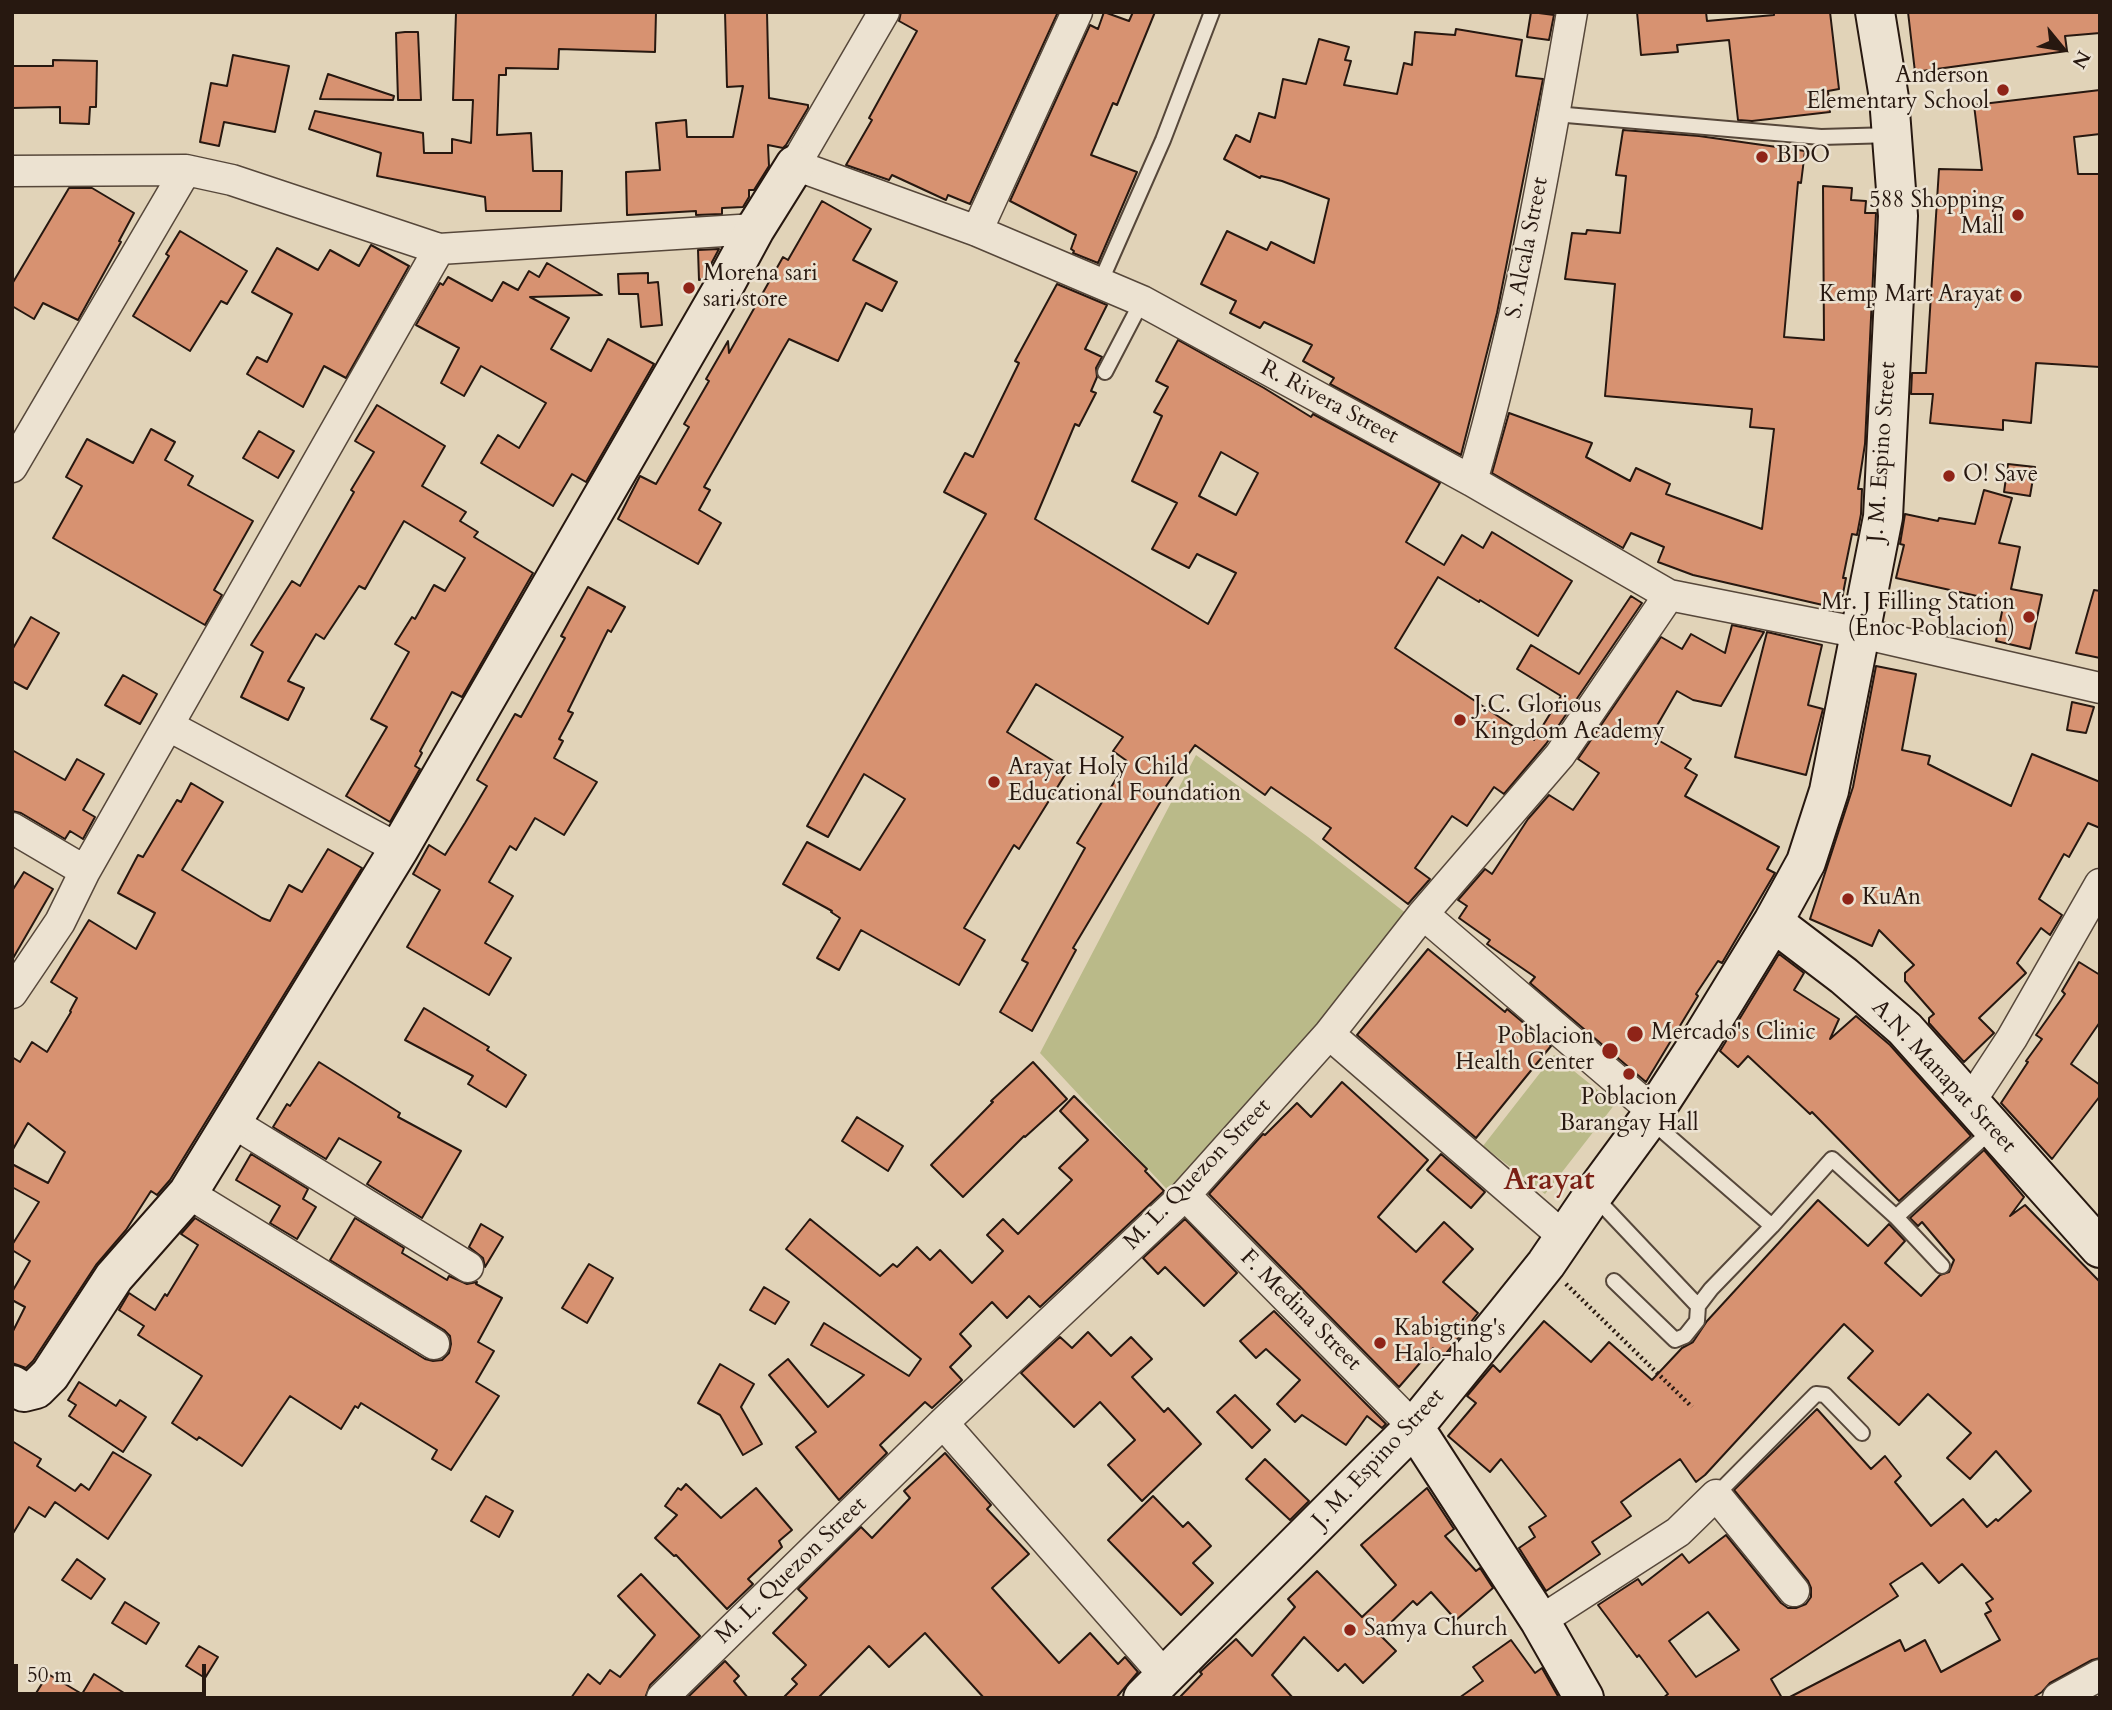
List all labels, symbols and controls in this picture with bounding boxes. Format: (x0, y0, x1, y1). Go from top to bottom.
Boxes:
north arrow (2028, 14, 2098, 84)
text: N (2066, 46, 2097, 73)
place label: Anderson Elementary School (1806, 63, 1989, 117)
marker: Anderson Elementary School (1995, 82, 2011, 98)
place label: BDO (1776, 143, 1830, 171)
marker: BDO (1754, 149, 1770, 165)
street label: S. Alcala Street (1501, 175, 1555, 321)
place label: 588 Shopping Mall (1869, 188, 2004, 242)
marker: 588 Shopping Mall (2010, 207, 2026, 223)
place label: Morena sari sari store (703, 261, 818, 315)
marker: Morena sari sari store (681, 280, 697, 296)
place label: Kemp Mart Arayat (1819, 282, 2002, 310)
marker: Kemp Mart Arayat (2008, 288, 2024, 304)
street label: R. Rivera Street (1255, 355, 1403, 451)
street label: J. M. Espino Street (1863, 361, 1903, 543)
place label: O! Save (1963, 462, 2038, 490)
marker: O! Save (1941, 468, 1957, 484)
place label: Mr. J Filling Station (Enoc Poblacion) (1821, 590, 2015, 644)
marker: Mr. J Filling Station (Enoc Poblacion) (2021, 609, 2037, 625)
place label: J.C. Glorious Kingdom Academy (1474, 693, 1665, 747)
marker: J.C. Glorious Kingdom Academy (1452, 712, 1468, 728)
place label: Arayat Holy Child Educational Foundation (1008, 755, 1241, 809)
marker: Arayat Holy Child Educational Foundation (986, 774, 1002, 790)
place label: KuAn (1862, 885, 1921, 913)
marker: KuAn (1840, 891, 1856, 907)
street label: A.N. Manapat Street (1865, 995, 2021, 1159)
place label: Mercado's Clinic (1651, 1020, 1816, 1048)
place label: Poblacion Health Center (1455, 1024, 1594, 1078)
marker: Mercado's Clinic (1625, 1024, 1645, 1044)
marker: Poblacion Health Center (1600, 1041, 1620, 1061)
marker: Poblacion Barangay Hall (1621, 1066, 1637, 1082)
place label: Poblacion Barangay Hall (1560, 1085, 1698, 1139)
street label: M. L. Quezon Street (1119, 1094, 1277, 1256)
district label: Arayat (1504, 1164, 1594, 1200)
street label: F. Medina Street (1234, 1245, 1366, 1377)
place label: Kabigting's Halo-halo (1394, 1316, 1505, 1370)
marker: Kabigting's Halo-halo (1372, 1335, 1388, 1351)
street label: J. M. Espino Street (1307, 1383, 1451, 1535)
street label: M. L. Quezon Street (711, 1492, 873, 1650)
place label: Samya Church (1364, 1616, 1508, 1644)
marker: Samya Church (1342, 1622, 1358, 1638)
scale bar (18, 1650, 210, 1694)
text: 50 m (27, 1661, 72, 1690)

